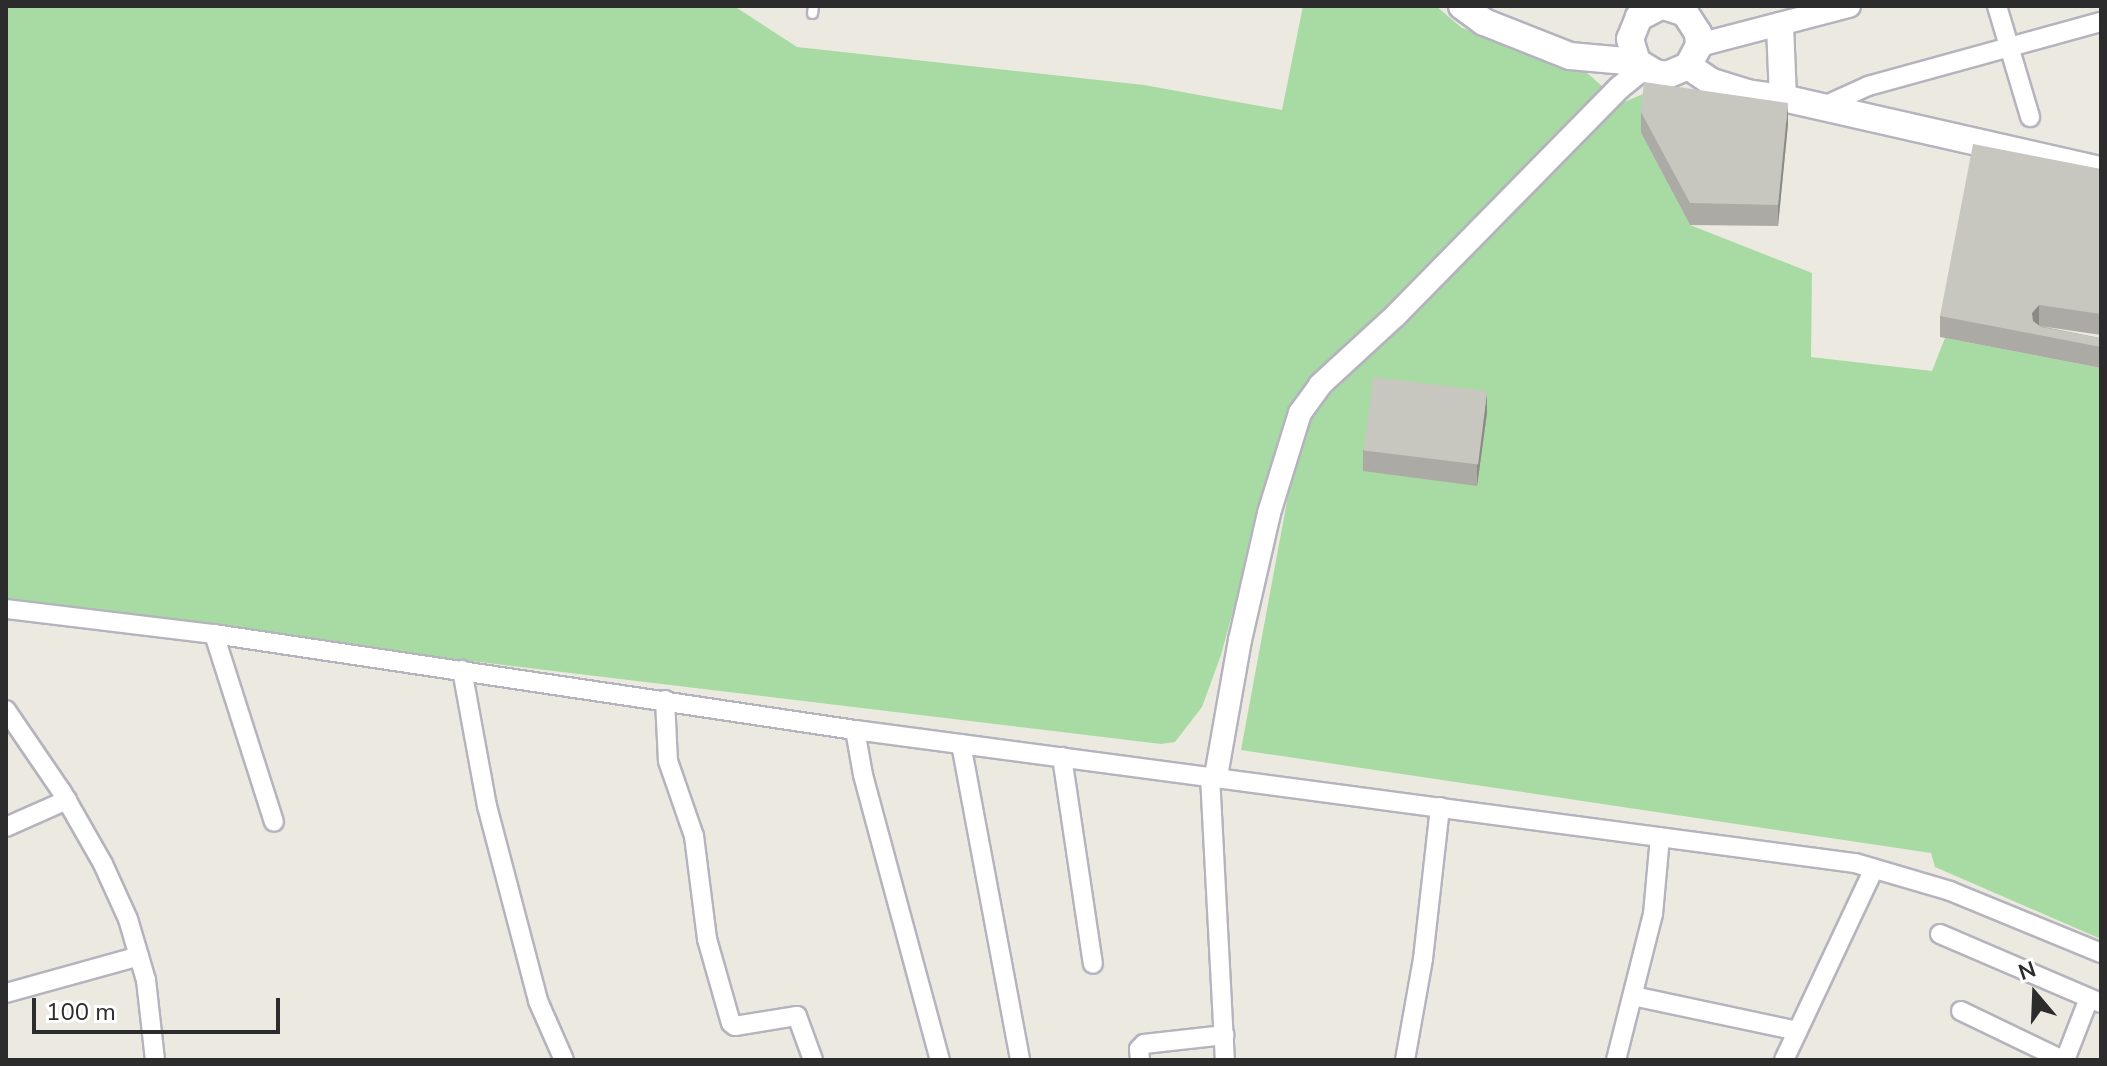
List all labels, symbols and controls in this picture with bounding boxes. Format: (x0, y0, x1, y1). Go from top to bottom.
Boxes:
north arrow (1995, 954, 2075, 1034)
text: N (2015, 954, 2040, 988)
scale bar (36, 982, 284, 1032)
text: 100 m (46, 996, 116, 1028)

